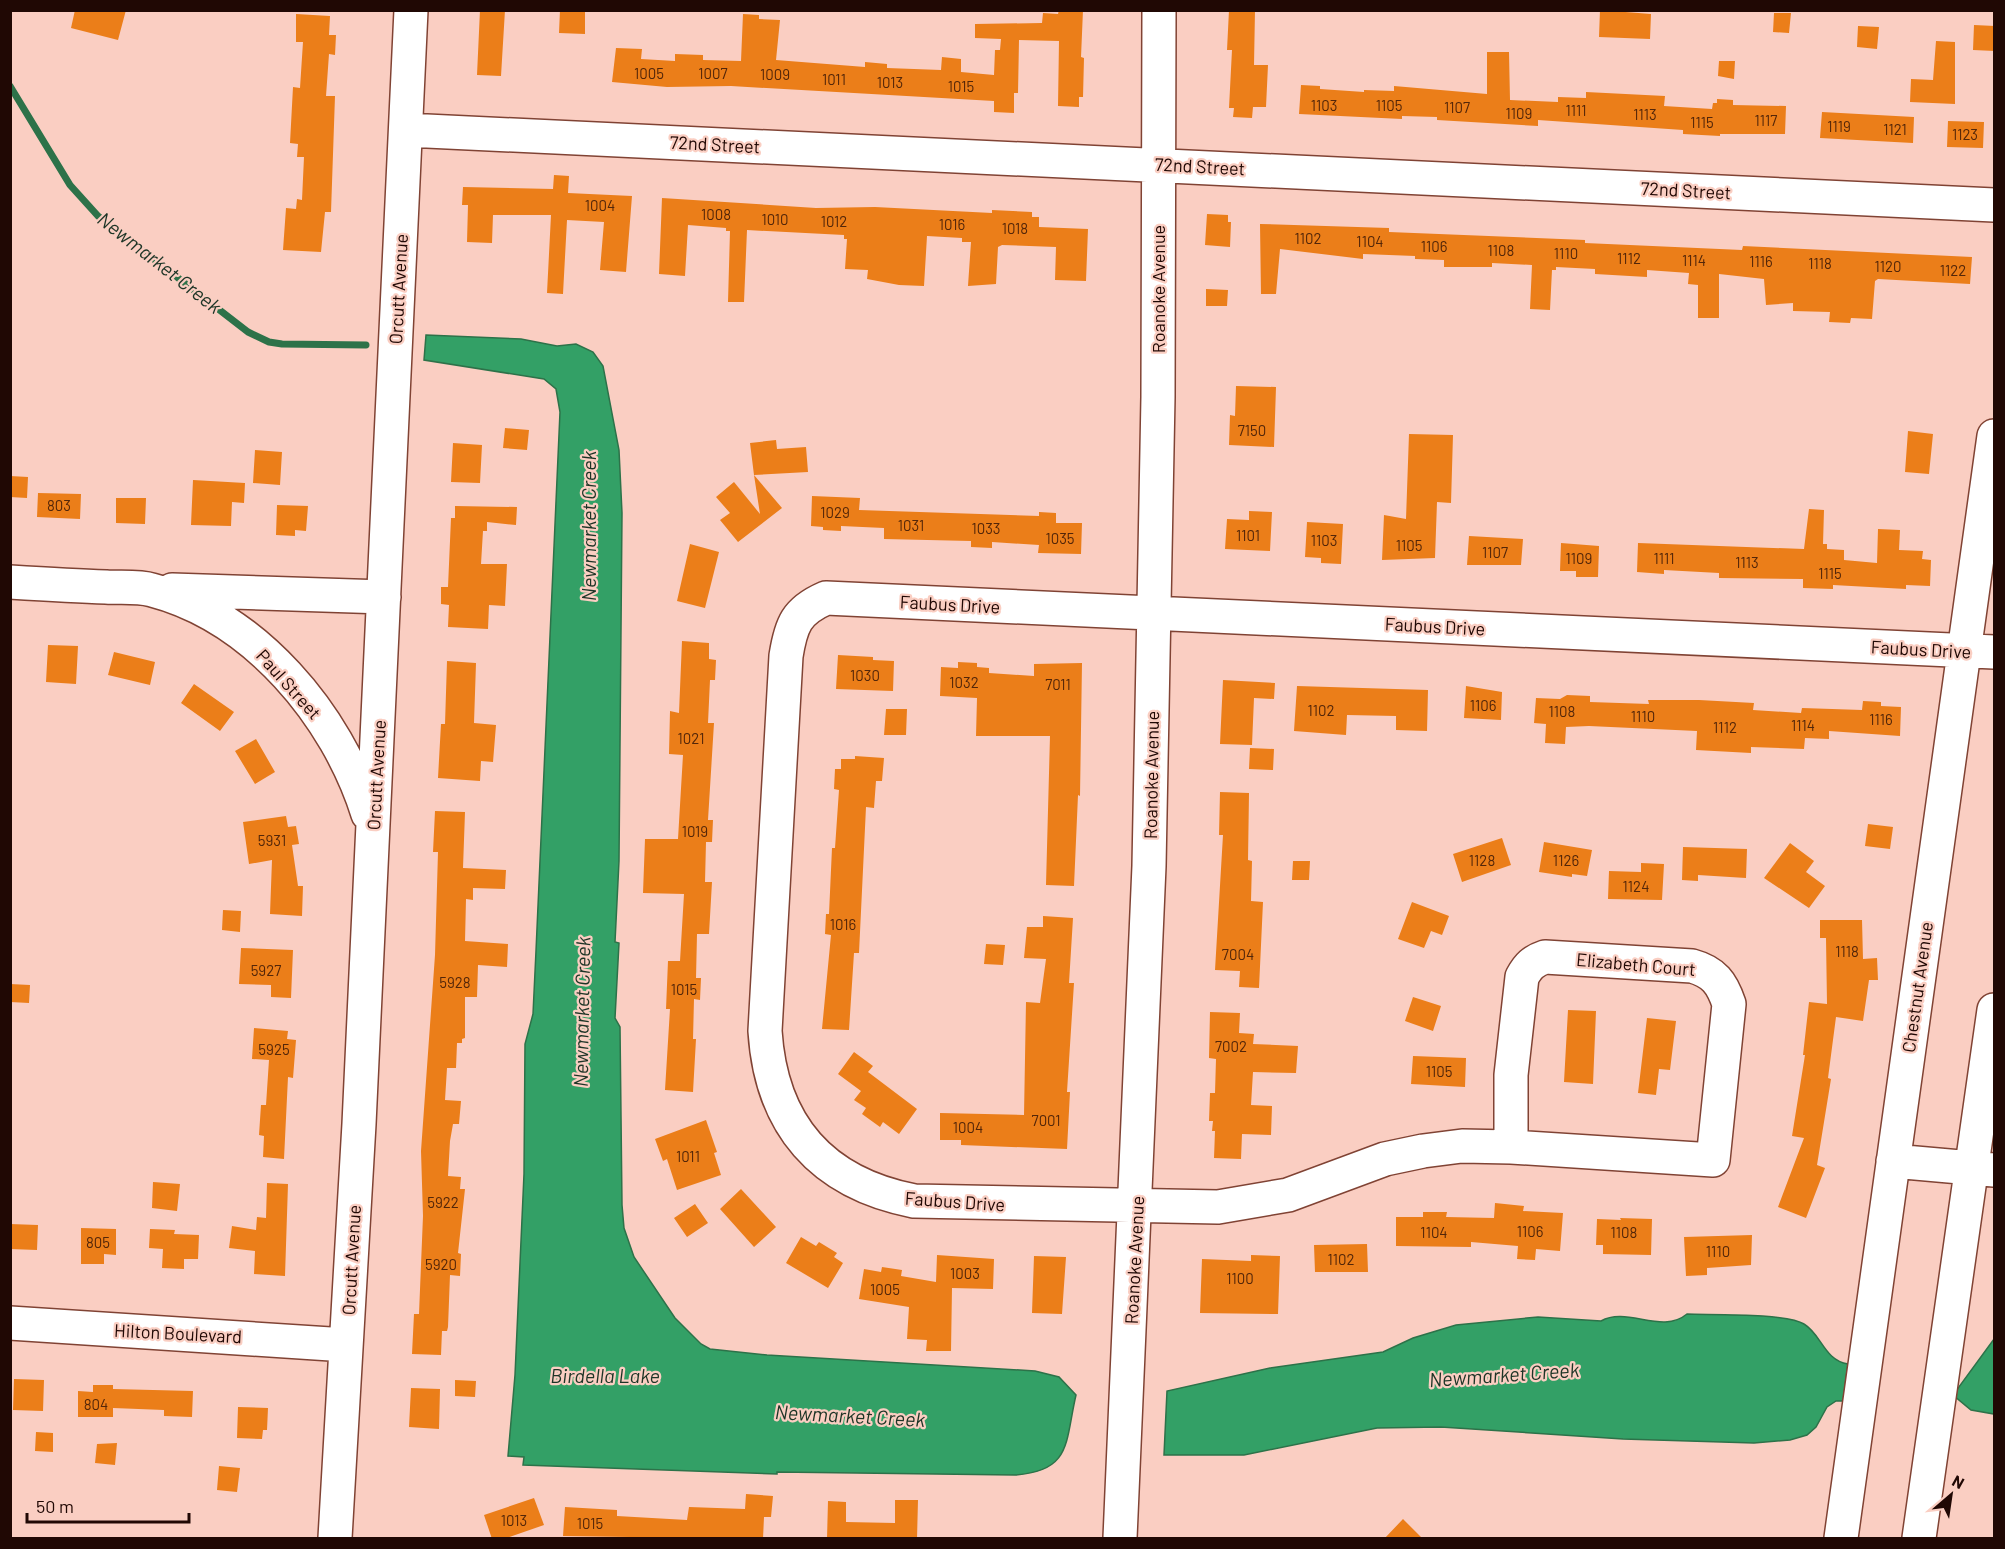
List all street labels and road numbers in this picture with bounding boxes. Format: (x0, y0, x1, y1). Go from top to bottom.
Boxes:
street label: 72nd Street (669, 131, 761, 157)
street label: 72nd Street (1154, 153, 1246, 179)
street label: 72nd Street (1640, 177, 1732, 203)
street label: Roanoke Avenue (1147, 225, 1169, 353)
street label: Orcutt Avenue (384, 233, 412, 345)
street label: Faubus Drive (899, 590, 1001, 618)
street label: Faubus Drive (1384, 612, 1486, 640)
street label: Faubus Drive (1870, 635, 1972, 663)
street label: Paul Street (252, 645, 326, 723)
street label: Roanoke Avenue (1139, 711, 1163, 839)
street label: Orcutt Avenue (362, 719, 390, 831)
street label: Chestnut Avenue (1897, 920, 1937, 1054)
street label: Elizabeth Court (1575, 948, 1697, 980)
street label: Faubus Drive (904, 1187, 1006, 1215)
street label: Roanoke Avenue (1120, 1195, 1148, 1325)
street label: Orcutt Avenue (337, 1204, 365, 1316)
street label: Hilton Boulevard (114, 1319, 242, 1347)

